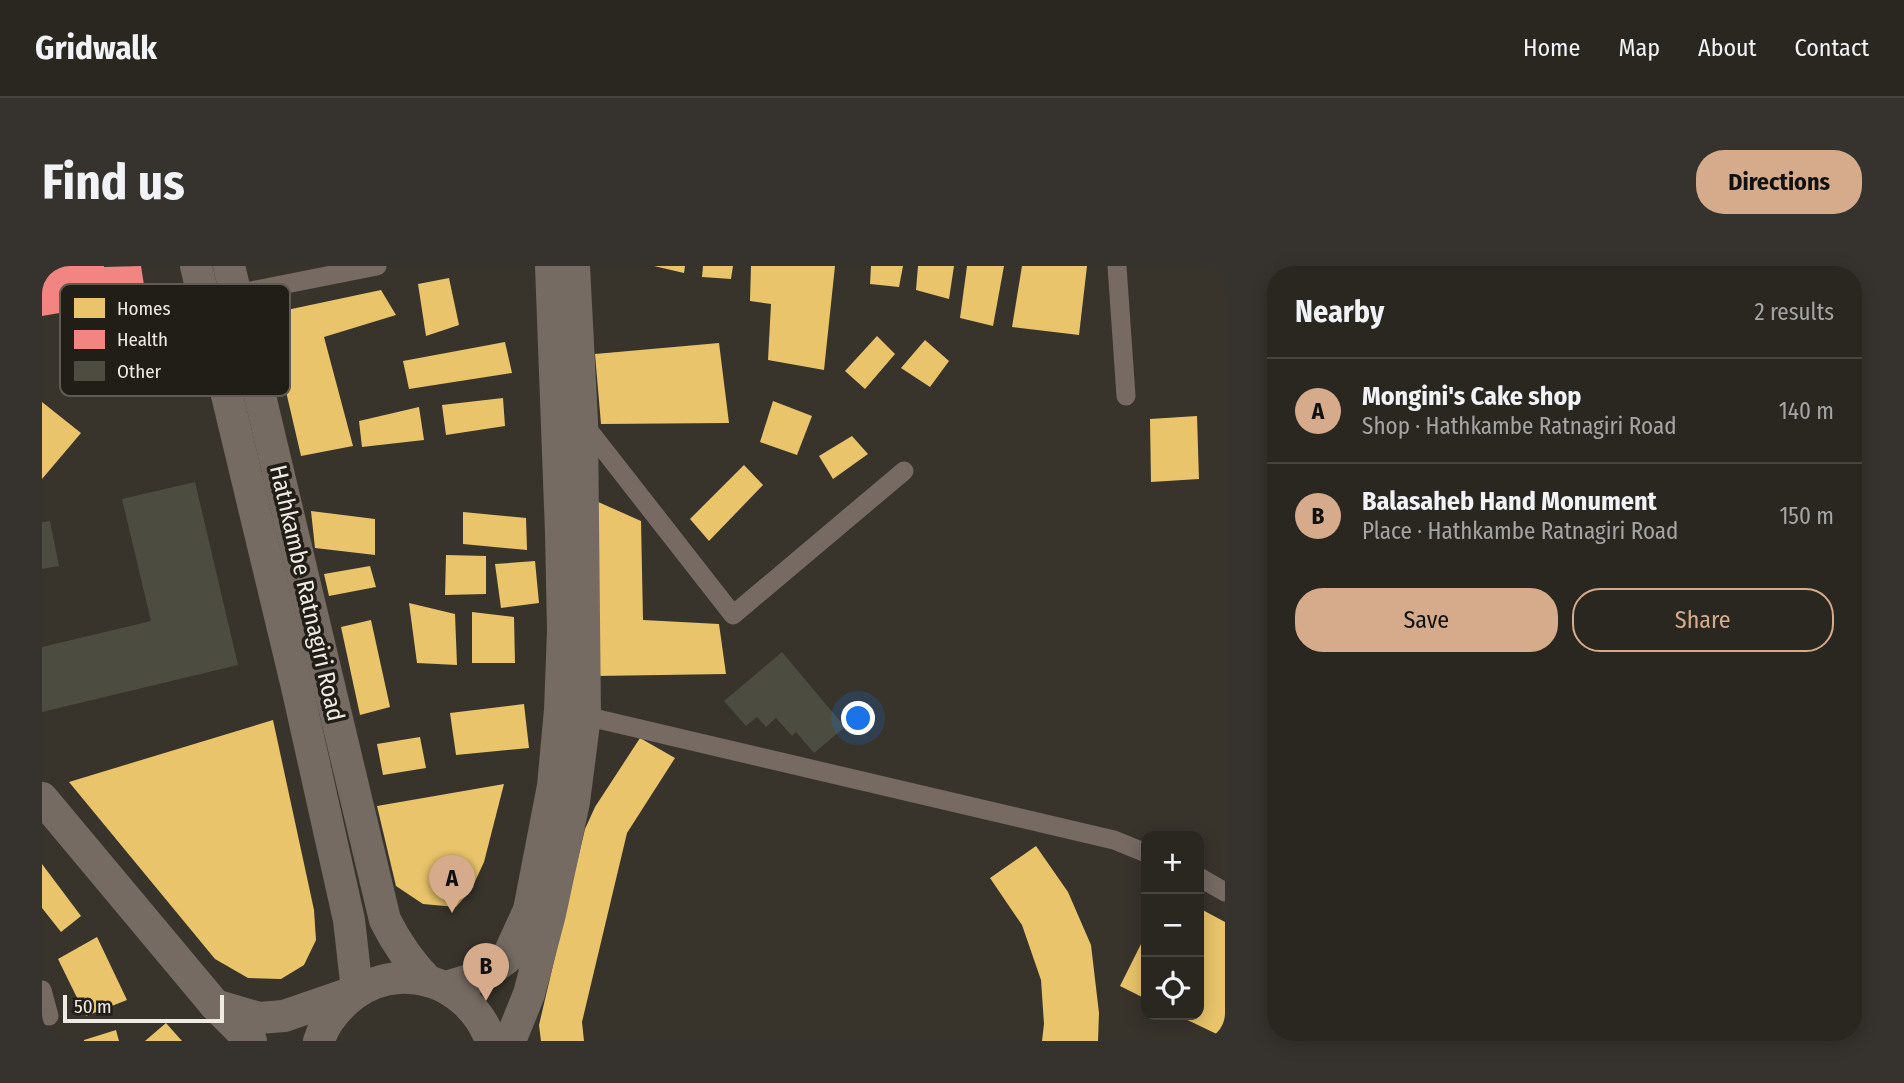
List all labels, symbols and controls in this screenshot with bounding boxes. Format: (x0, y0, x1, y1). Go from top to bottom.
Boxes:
text: Gridwalk (35, 28, 157, 68)
text: Home (1523, 34, 1580, 62)
text: Map (1618, 34, 1660, 62)
text: About (1698, 34, 1756, 62)
text: Contact (1794, 34, 1869, 62)
button: Directions (1696, 150, 1862, 214)
text: Find us (42, 153, 185, 212)
legend (60, 284, 290, 396)
text: Nearby (1295, 294, 1384, 330)
text: Homes (117, 297, 171, 320)
text: 2 results (1754, 298, 1834, 326)
text: Health (117, 328, 168, 351)
text: Other (117, 360, 162, 383)
text: Mongini's Cake shop (1362, 381, 1581, 412)
text: A (1312, 397, 1324, 425)
text: 140 m (1779, 397, 1834, 425)
text: Shop · Hathkambe Ratnagiri Road (1362, 412, 1677, 440)
street label: Hathkambe Ratnagiri Road (264, 462, 350, 724)
text: Balasaheb Hand Monument (1362, 486, 1657, 517)
text: B (1312, 502, 1324, 530)
text: 150 m (1779, 502, 1834, 530)
text: Place · Hathkambe Ratnagiri Road (1362, 517, 1678, 545)
button: Save (1295, 588, 1558, 652)
button: Share (1572, 588, 1834, 652)
your location (841, 701, 875, 735)
map controls (1141, 831, 1204, 1020)
button: + (1141, 831, 1204, 894)
pin: A (429, 855, 475, 913)
button: − (1141, 894, 1204, 957)
pin: B (463, 943, 509, 1001)
button: locate (1141, 957, 1204, 1020)
scale bar (63, 992, 224, 1024)
text: 50 m (74, 995, 112, 1018)

